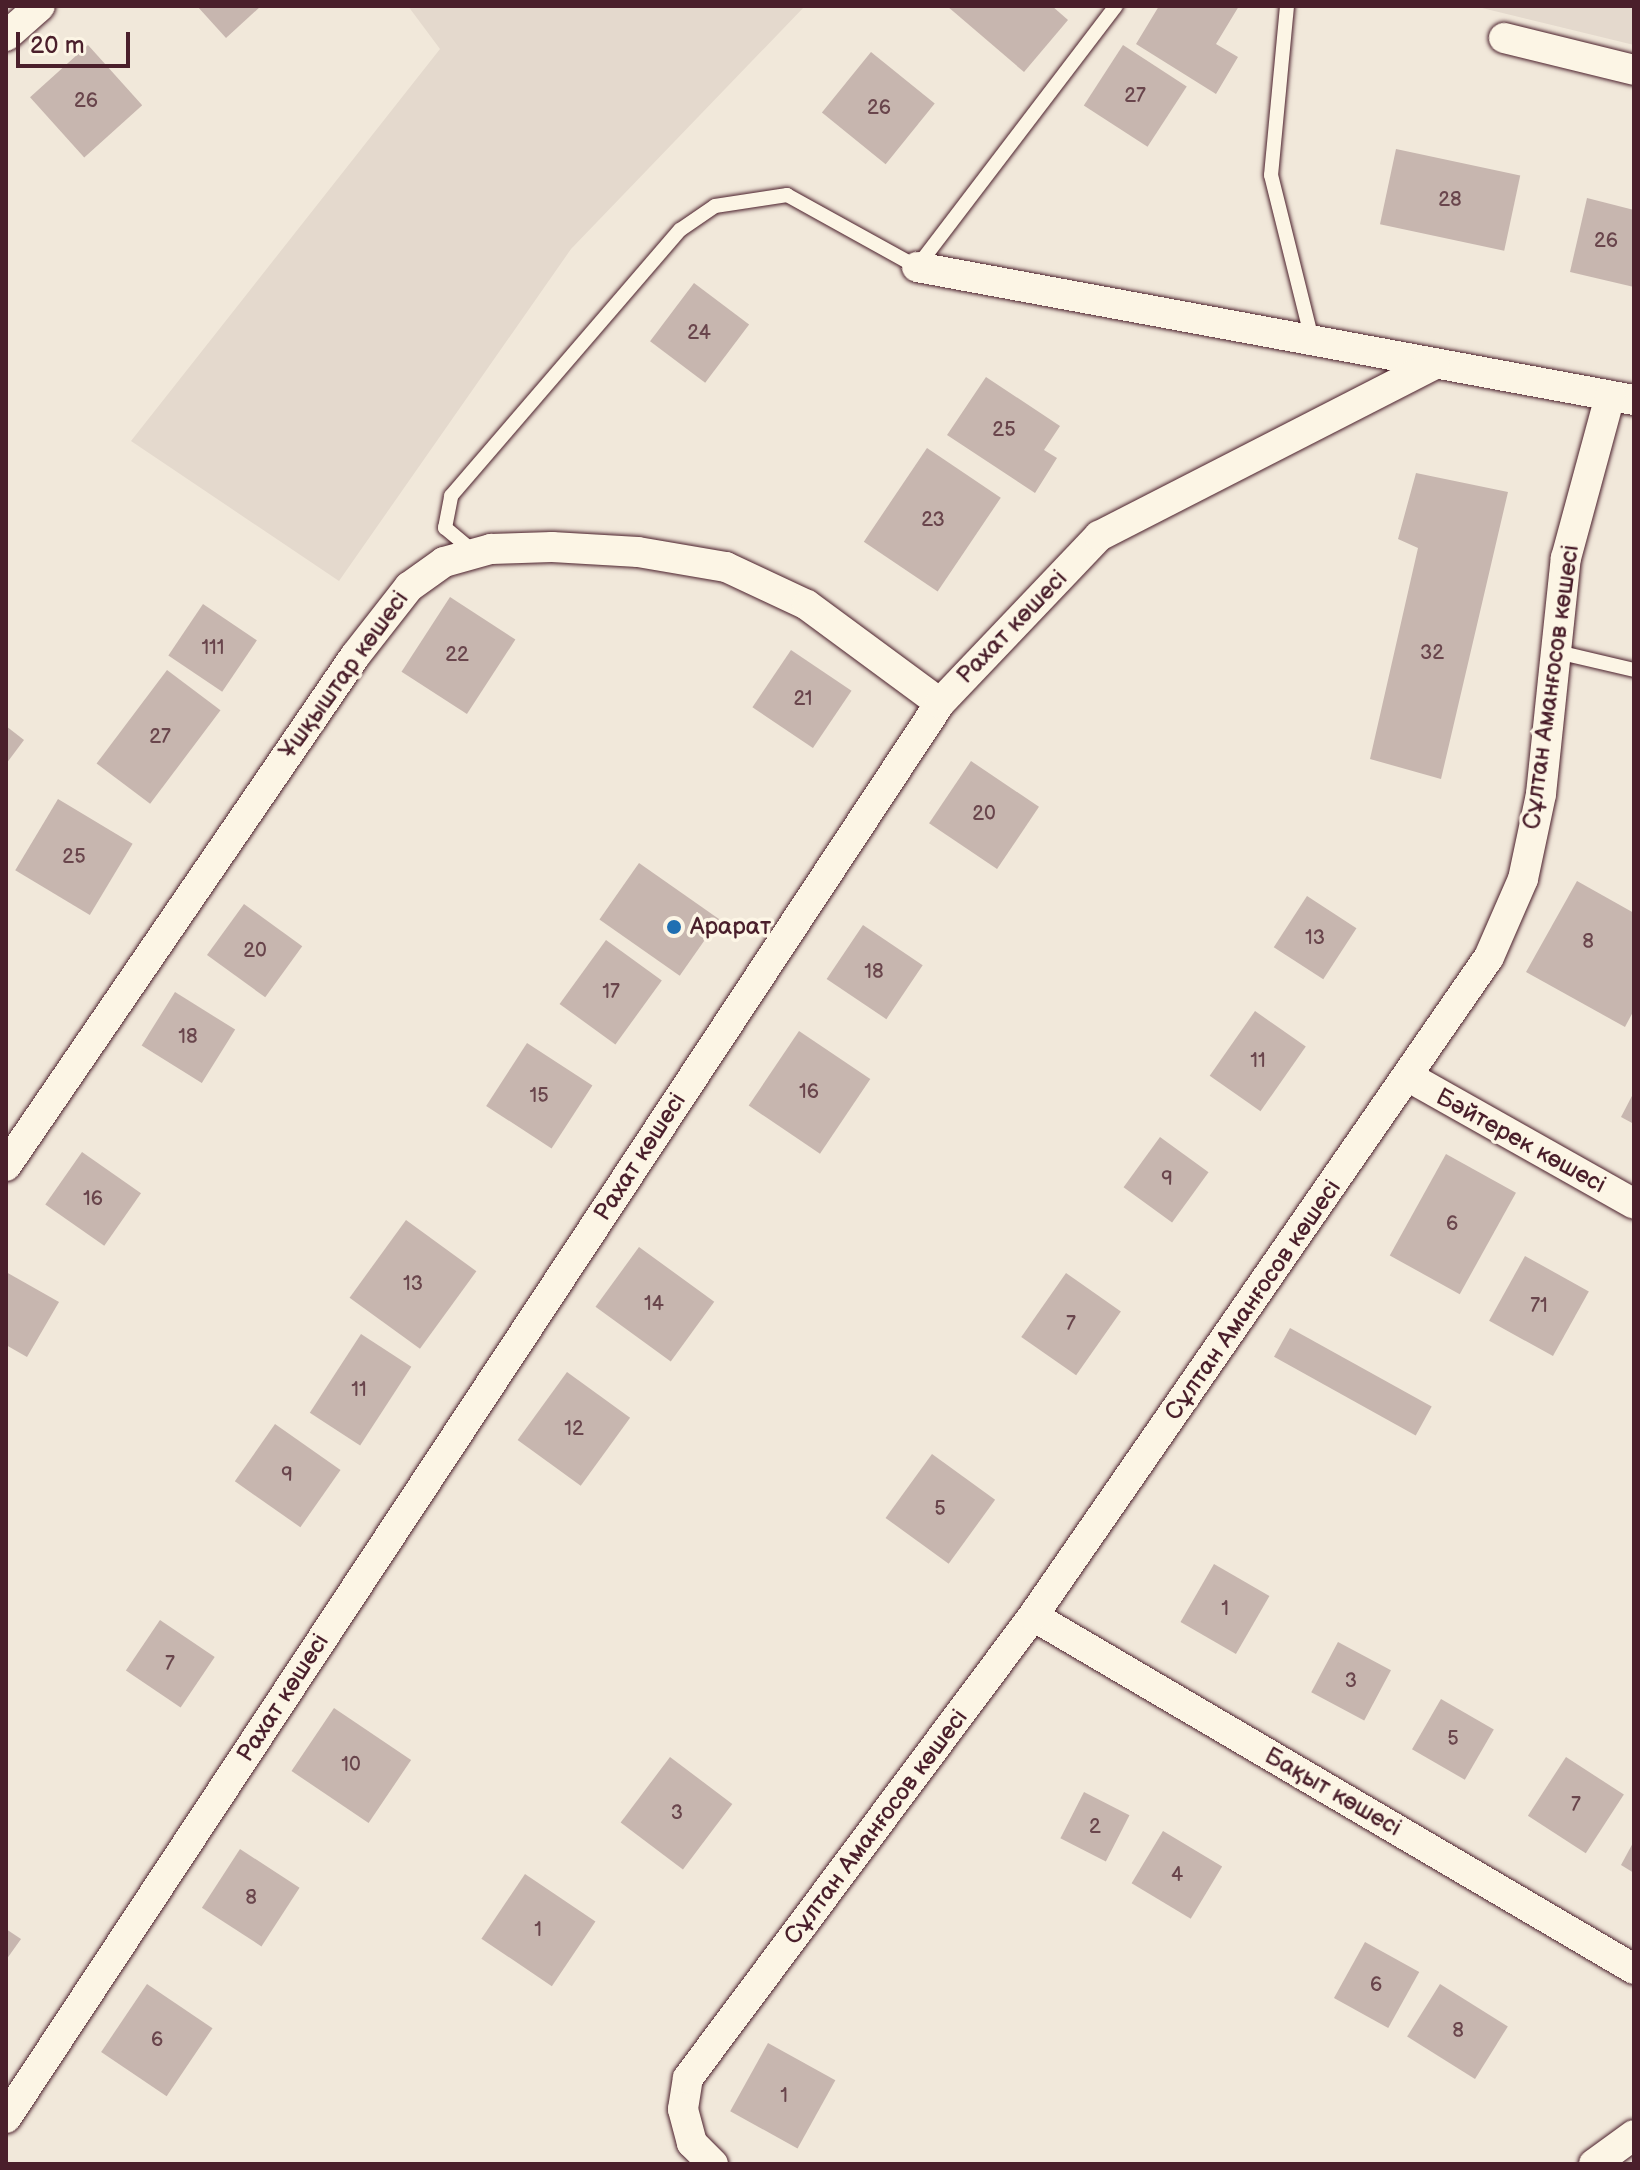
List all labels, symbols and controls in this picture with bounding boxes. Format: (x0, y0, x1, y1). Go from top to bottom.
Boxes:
scale bar (20, 16, 134, 66)
text: 20 m (30, 31, 85, 60)
house number: 27 (1124, 84, 1146, 108)
house number: 26 (74, 89, 98, 113)
house number: 26 (867, 96, 891, 120)
house number: 28 (1438, 188, 1462, 212)
house number: 26 (1594, 229, 1618, 253)
house number: 24 (687, 321, 711, 345)
house number: 25 (992, 418, 1016, 442)
house number: 23 (921, 508, 945, 532)
street label: Сұлтан Аманғосов көшесі (1517, 543, 1585, 831)
street label: Рахат көшесі (951, 564, 1073, 690)
street label: Ұшқыштар көшесі (273, 585, 415, 765)
house number: 111 (201, 636, 225, 660)
house number: 32 (1420, 641, 1444, 665)
house number: 22 (445, 643, 469, 667)
house number: 21 (793, 687, 813, 711)
house number: 27 (149, 725, 171, 749)
house number: 20 (972, 802, 996, 826)
house number: 25 (62, 845, 86, 869)
place label: Арарат (690, 913, 771, 941)
marker: Арарат (665, 918, 683, 936)
house number: 13 (1305, 926, 1325, 950)
house number: 8 (1582, 930, 1594, 954)
house number: 20 (243, 939, 267, 963)
house number: 18 (864, 960, 884, 984)
house number: 17 (602, 980, 620, 1004)
house number: 18 (178, 1025, 198, 1049)
house number: 11 (1250, 1049, 1266, 1073)
house number: 16 (799, 1080, 819, 1104)
street label: Бәйтерек көшесі (1431, 1082, 1611, 1200)
house number: 15 (529, 1084, 549, 1108)
street label: Рахат көшесі (588, 1088, 692, 1226)
house number: 9 (1161, 1167, 1173, 1191)
street label: Сұлтан Аманғосов көшесі (1159, 1174, 1347, 1426)
house number: 16 (83, 1187, 103, 1211)
house number: 6 (1446, 1212, 1458, 1236)
house number: 13 (403, 1272, 423, 1296)
house number: 14 (644, 1292, 664, 1316)
house number: 71 (1530, 1294, 1548, 1318)
house number: 7 (1066, 1312, 1076, 1336)
house number: 11 (351, 1378, 367, 1402)
house number: 12 (564, 1417, 584, 1441)
house number: 9 (281, 1463, 293, 1487)
house number: 5 (934, 1497, 946, 1521)
house number: 1 (1221, 1597, 1229, 1621)
street label: Рахат көшесі (231, 1629, 335, 1767)
house number: 7 (165, 1652, 175, 1676)
house number: 3 (1345, 1669, 1357, 1693)
street label: Сұлтан Аманғосов көшесі (778, 1704, 974, 1950)
house number: 5 (1447, 1727, 1459, 1751)
street label: Бақыт көшесі (1260, 1741, 1406, 1843)
house number: 10 (341, 1753, 361, 1777)
house number: 7 (1571, 1793, 1581, 1817)
house number: 3 (671, 1801, 683, 1825)
house number: 2 (1089, 1815, 1101, 1839)
house number: 4 (1171, 1863, 1183, 1887)
house number: 8 (245, 1886, 257, 1910)
house number: 1 (534, 1918, 542, 1942)
house number: 6 (1370, 1973, 1382, 1997)
house number: 8 (1452, 2019, 1464, 2043)
house number: 6 (151, 2028, 163, 2052)
house number: 1 (780, 2084, 788, 2108)

